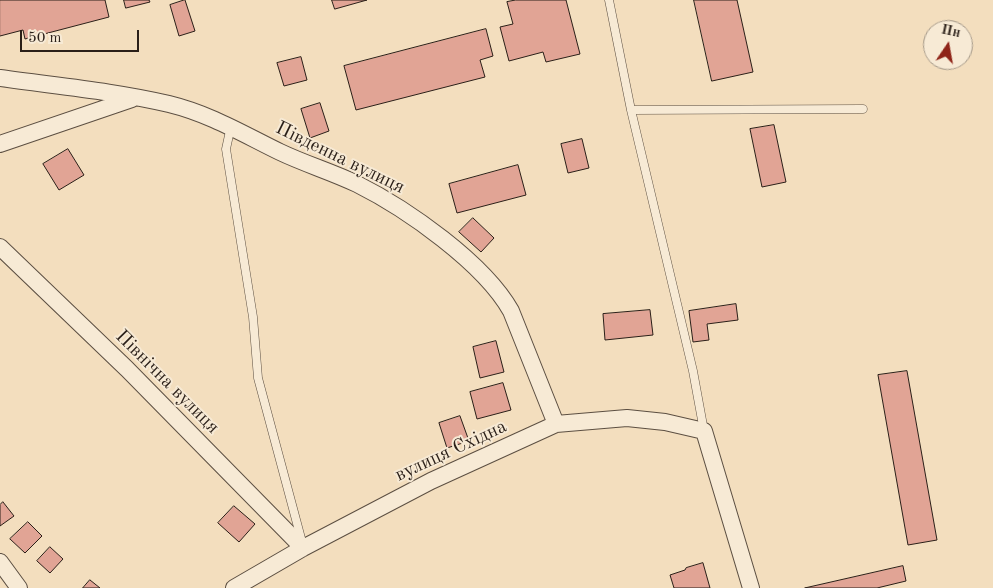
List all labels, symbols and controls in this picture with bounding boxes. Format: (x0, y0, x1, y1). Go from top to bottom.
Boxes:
scale bar (22, 20, 141, 52)
north arrow (923, 20, 973, 70)
text: Пн (940, 22, 962, 40)
text: 50 m (28, 31, 62, 46)
street label: Південна вулиця (272, 117, 408, 199)
street label: Північна вулиця (110, 325, 224, 439)
street label: вулиця Східна (392, 415, 510, 487)

